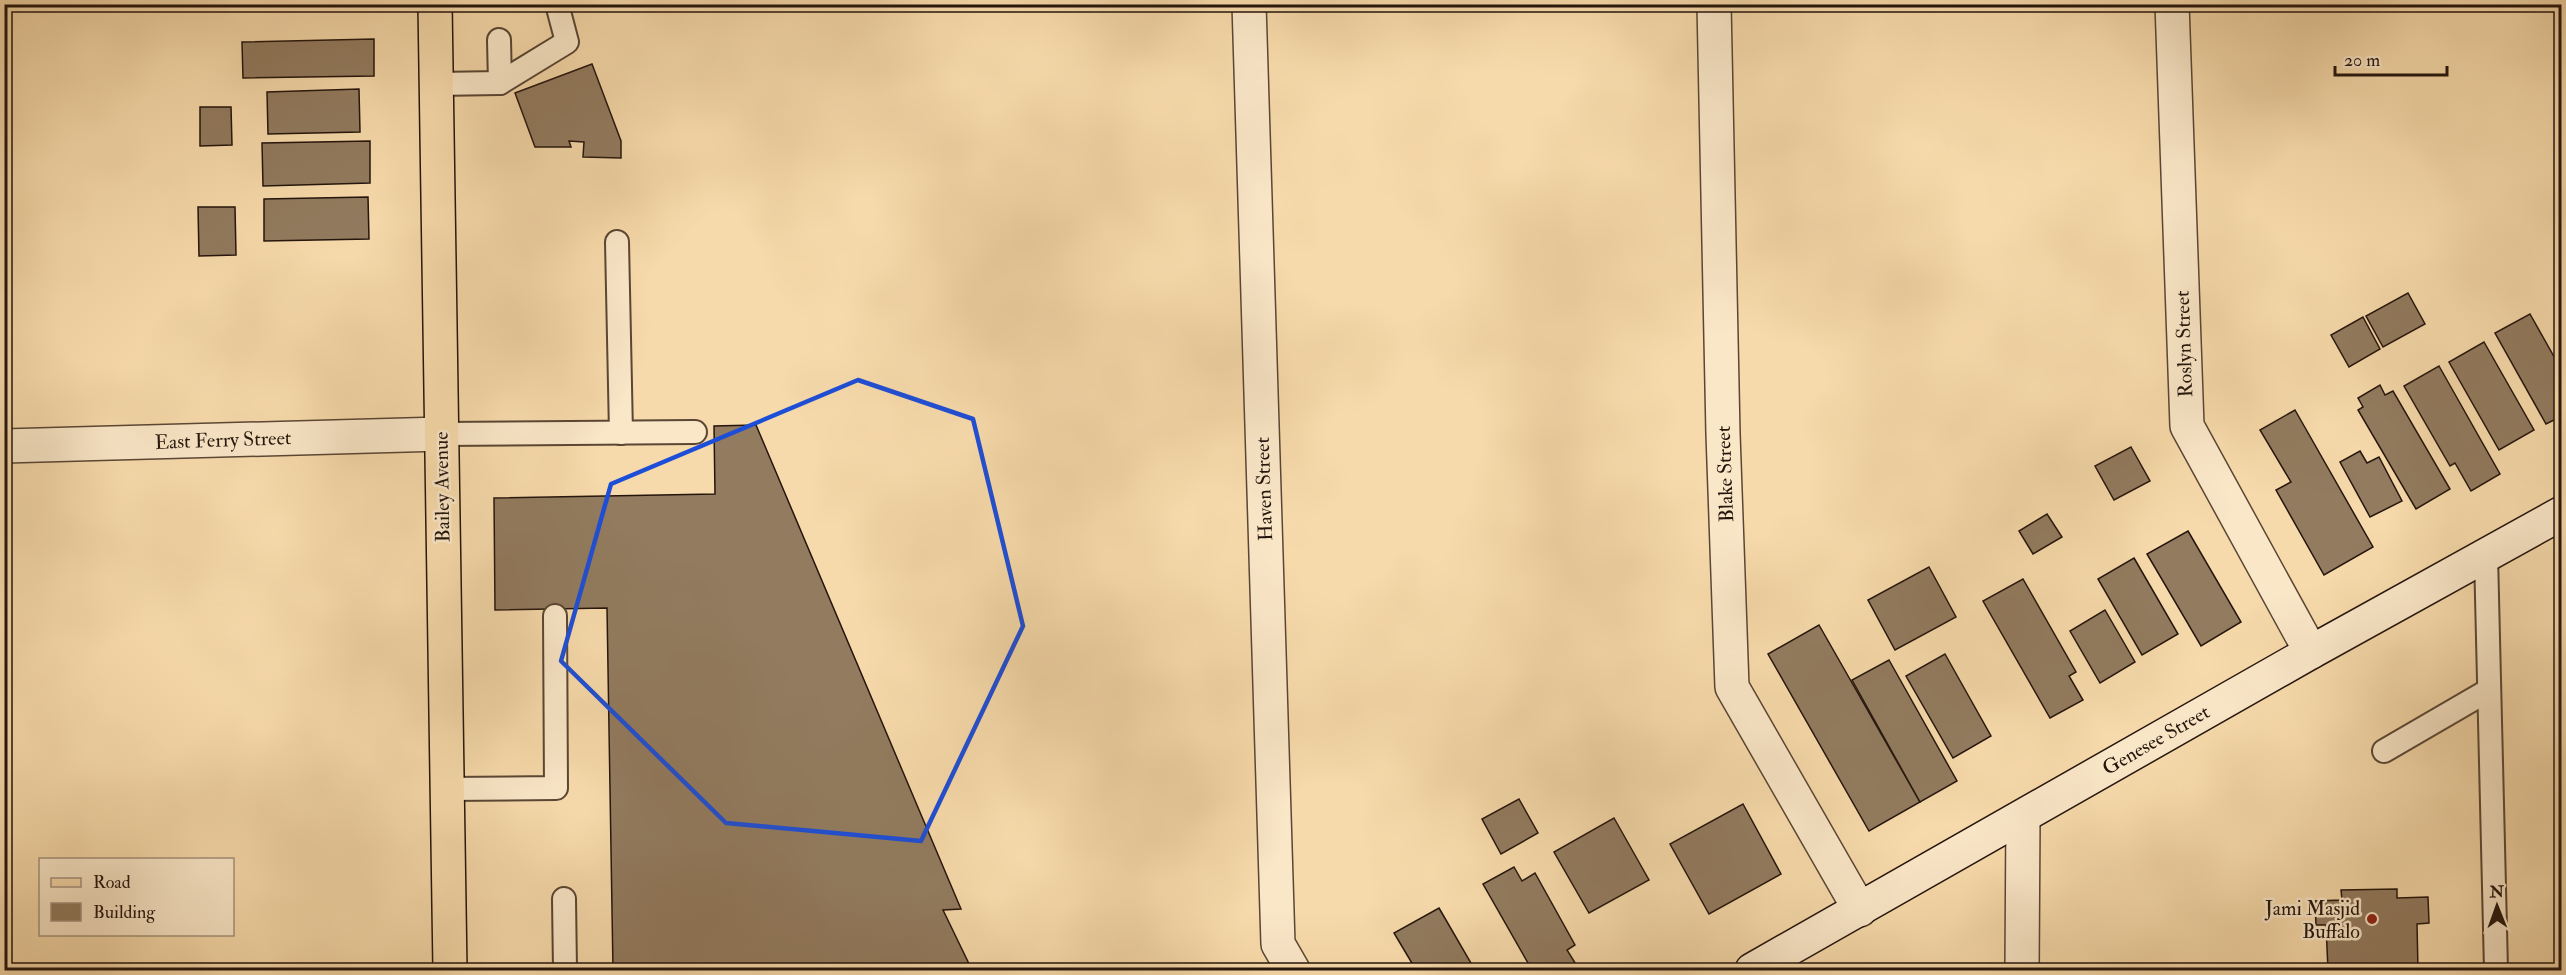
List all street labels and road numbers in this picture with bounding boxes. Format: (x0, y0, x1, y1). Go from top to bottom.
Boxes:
street label: Roslyn Street (2170, 290, 2198, 398)
street label: East Ferry Street (154, 425, 292, 455)
street label: Blake Street (1711, 425, 1739, 523)
street label: Bailey Avenue (429, 431, 455, 543)
street label: Haven Street (1250, 436, 1278, 541)
street label: Genesee Street (2098, 699, 2215, 781)

